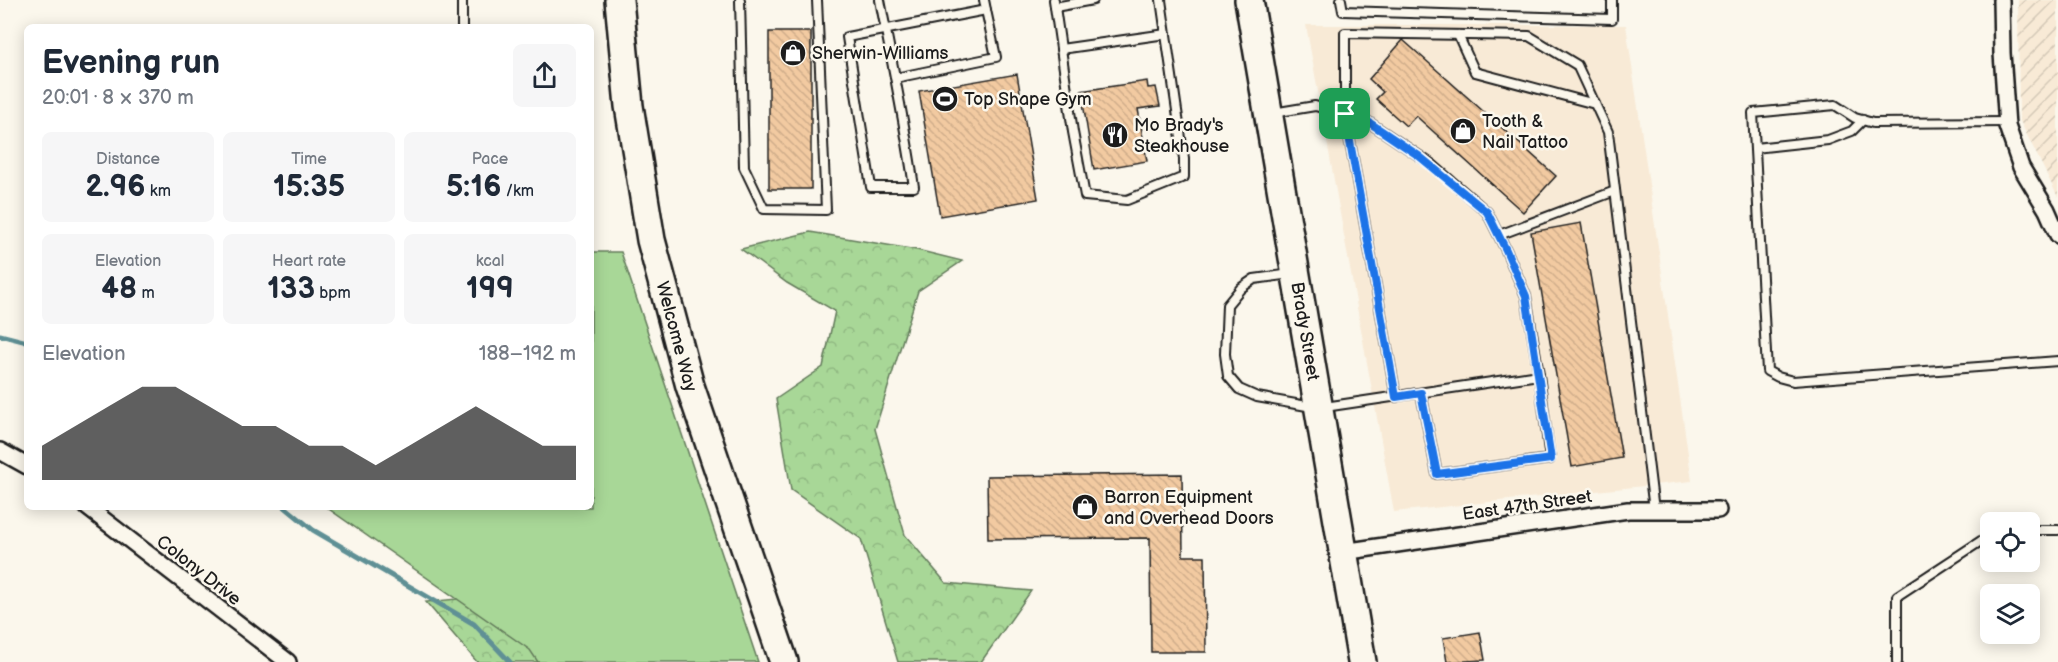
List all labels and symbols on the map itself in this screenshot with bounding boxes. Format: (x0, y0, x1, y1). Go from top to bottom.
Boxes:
shop icon: Sherwin-Williams (778, 38, 808, 68)
place label: Sherwin-Williams (812, 43, 949, 64)
sports icon: Top Shape Gym (930, 84, 960, 114)
pin (1319, 88, 1370, 139)
place label: Top Shape Gym (964, 89, 1092, 110)
place label: Tooth & Nail Tattoo (1482, 111, 1568, 153)
place label: Mo Brady's Steakhouse (1134, 115, 1229, 157)
shop icon: Tooth & Nail Tattoo (1448, 116, 1478, 146)
restaurant icon: Mo Brady's Steakhouse (1100, 120, 1130, 150)
street label: Welcome Way (652, 279, 701, 395)
street label: Brady Street (1286, 280, 1324, 383)
street label: East 47th Street (1461, 486, 1594, 525)
place label: Barron Equipment and Overhead Doors (1104, 487, 1274, 529)
shop icon: Barron Equipment and Overhead Doors (1070, 492, 1100, 522)
street label: Colony Drive (152, 531, 245, 610)

